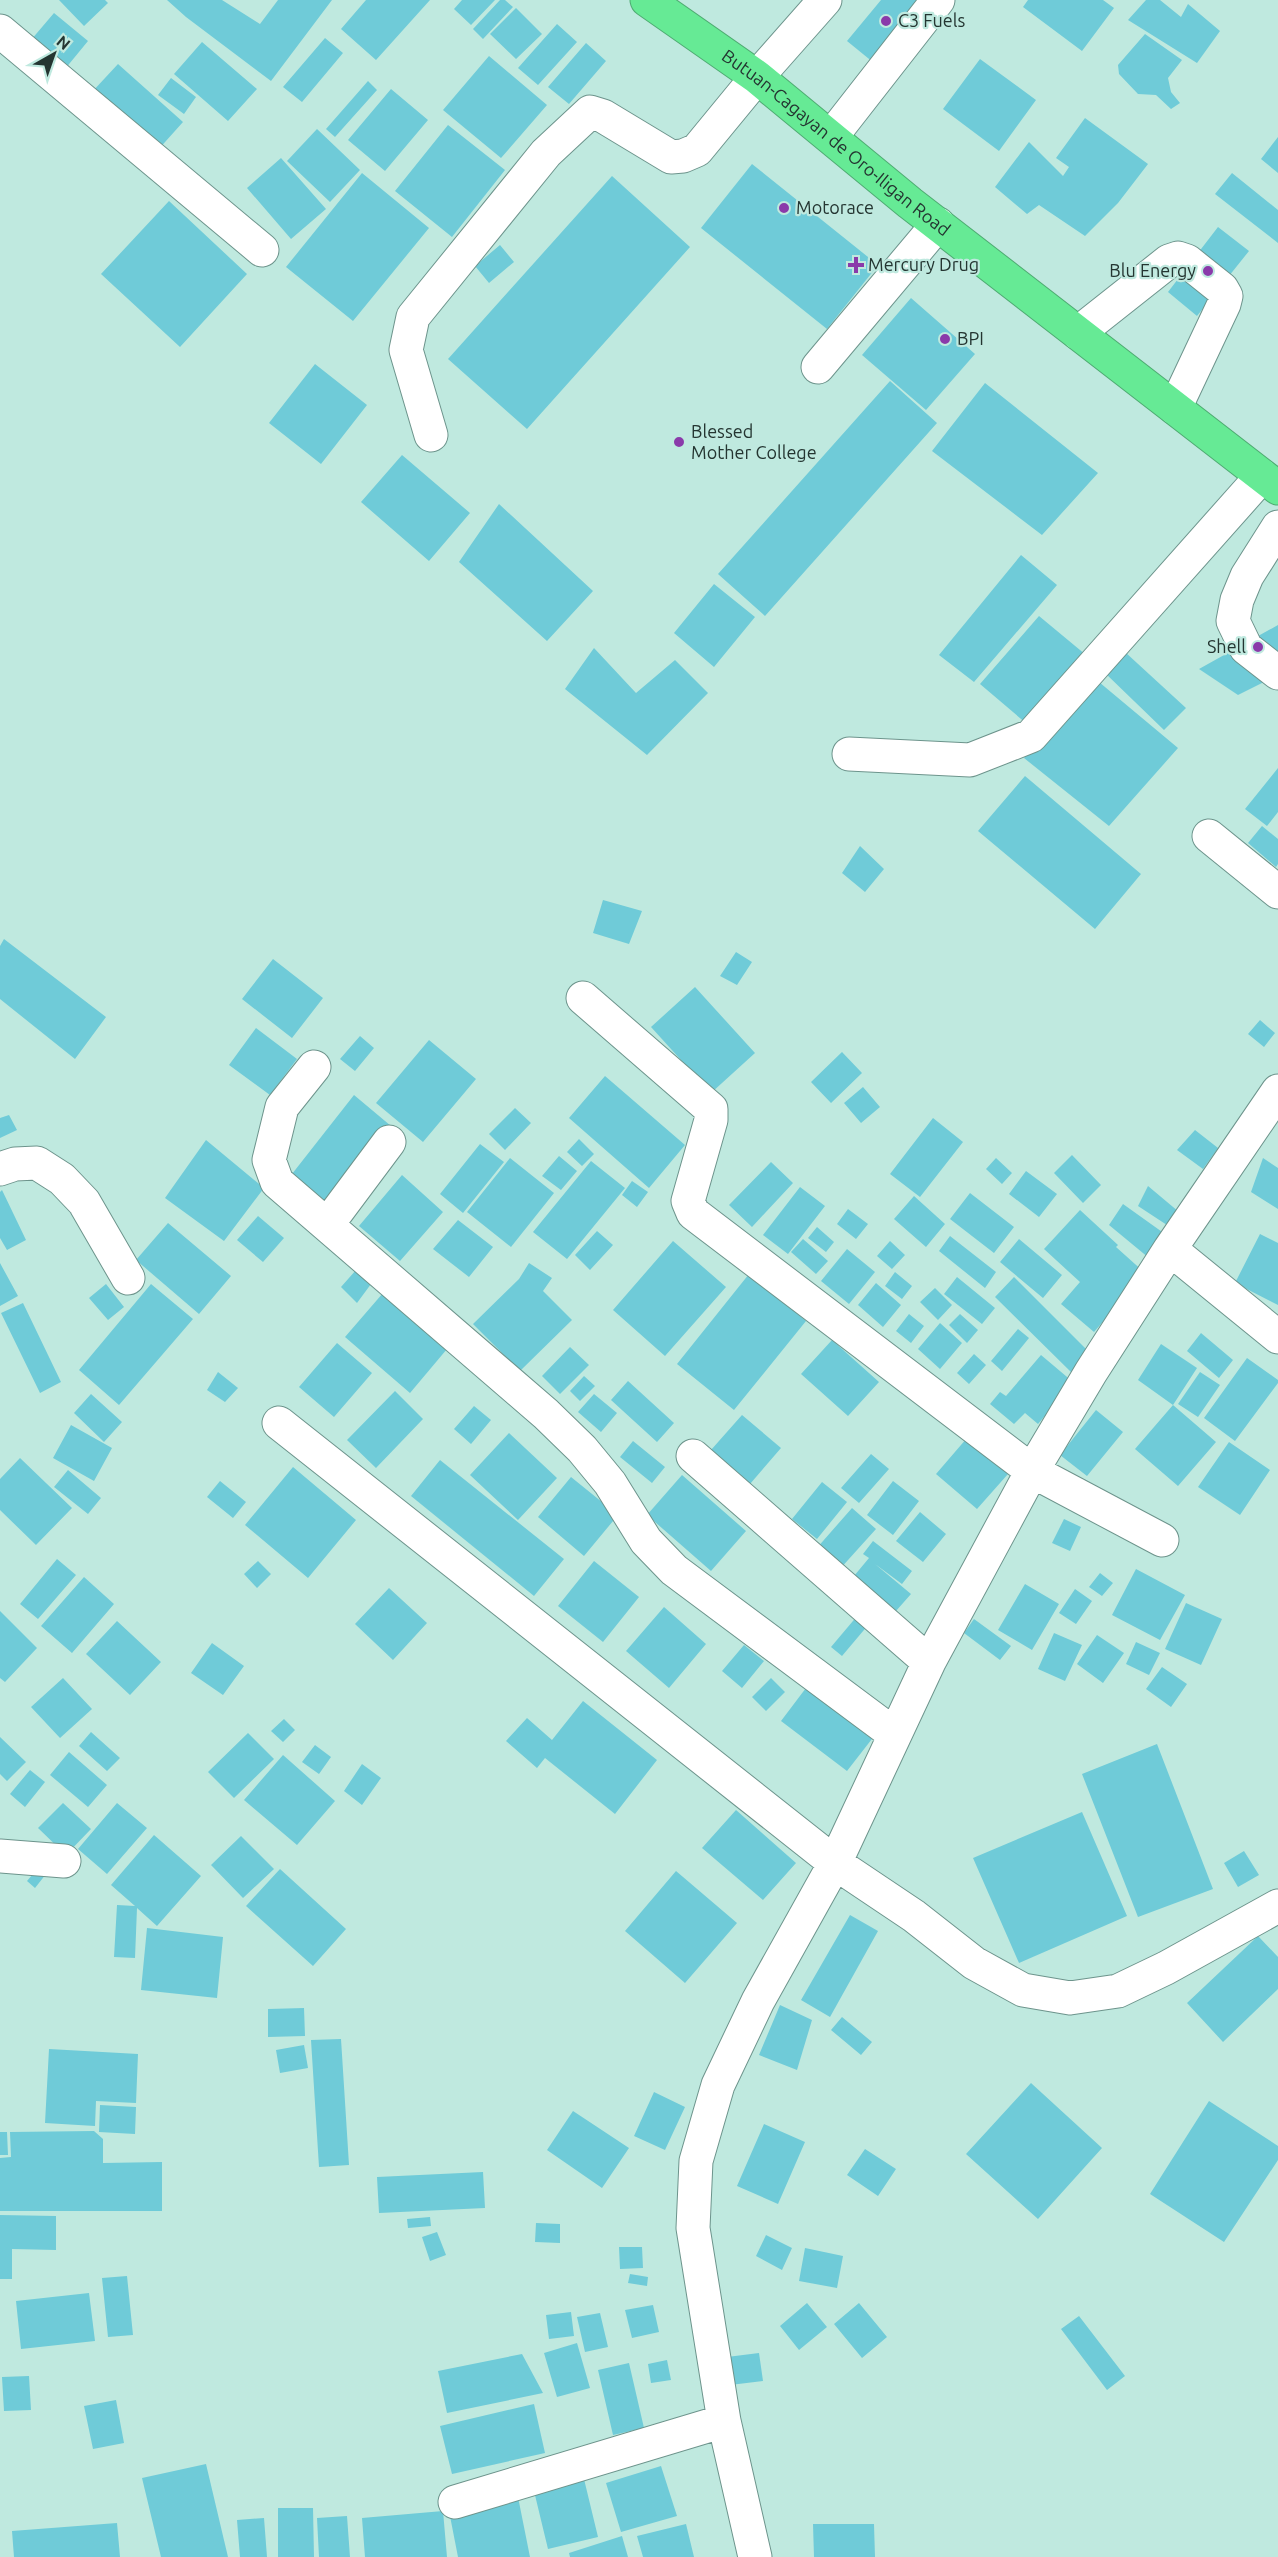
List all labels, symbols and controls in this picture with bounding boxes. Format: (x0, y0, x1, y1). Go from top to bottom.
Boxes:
place label: C3 Fuels (898, 10, 965, 30)
marker: C3 Fuels (879, 14, 893, 28)
north arrow (24, 24, 84, 84)
text: N (53, 32, 74, 53)
street label: Butuan-Cagayan de Oro-Iligan Road (719, 45, 955, 239)
place label: Motorace (796, 197, 874, 217)
marker: Motorace (777, 201, 791, 215)
place label: Mercury Drug (868, 254, 979, 274)
marker: Mercury Drug (849, 258, 863, 272)
place label: Blu Energy (1109, 260, 1196, 280)
marker: Blu Energy (1201, 264, 1215, 278)
place label: BPI (957, 328, 984, 348)
marker: BPI (938, 332, 952, 346)
place label: Blessed Mother College (691, 421, 817, 462)
marker: Blessed Mother College (672, 435, 686, 449)
place label: Shell (1207, 636, 1246, 656)
marker: Shell (1251, 640, 1265, 654)

